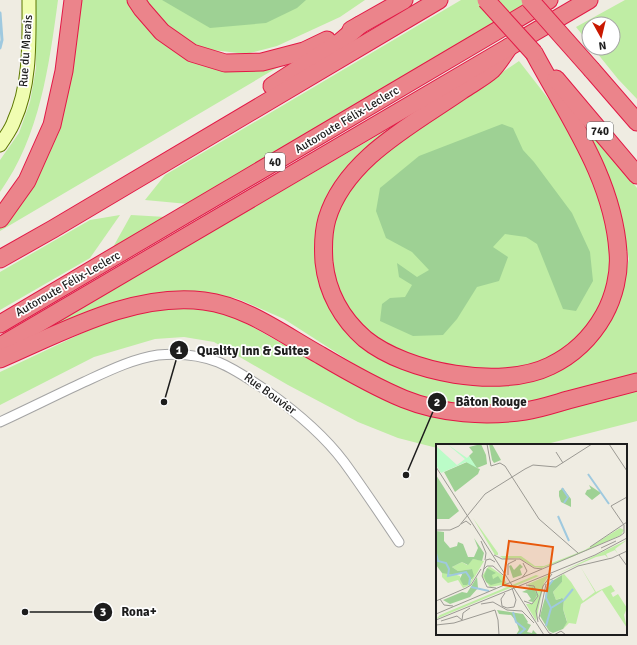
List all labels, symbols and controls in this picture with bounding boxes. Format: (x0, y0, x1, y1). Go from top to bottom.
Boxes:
street label: Rue du Marais (16, 14, 36, 88)
north arrow (581, 16, 621, 56)
text: N (598, 38, 607, 52)
street label: Autoroute Félix-Leclerc (292, 83, 402, 157)
road number: 740 (587, 122, 613, 140)
road number: 40 (265, 153, 285, 171)
street label: Autoroute Félix-Leclerc (13, 248, 123, 320)
callout: Quality Inn & Suites (169, 338, 317, 363)
text: 1 (176, 343, 183, 358)
text: Quality Inn & Suites (197, 343, 309, 359)
street label: Rue Bouvier (241, 370, 300, 418)
callout: Bâton Rouge (427, 389, 534, 414)
text: Bâton Rouge (455, 394, 527, 410)
text: 2 (434, 395, 440, 410)
inset map (436, 444, 627, 635)
callout: Rona+ (93, 599, 165, 624)
text: Rona+ (121, 604, 157, 620)
text: 3 (100, 605, 106, 620)

